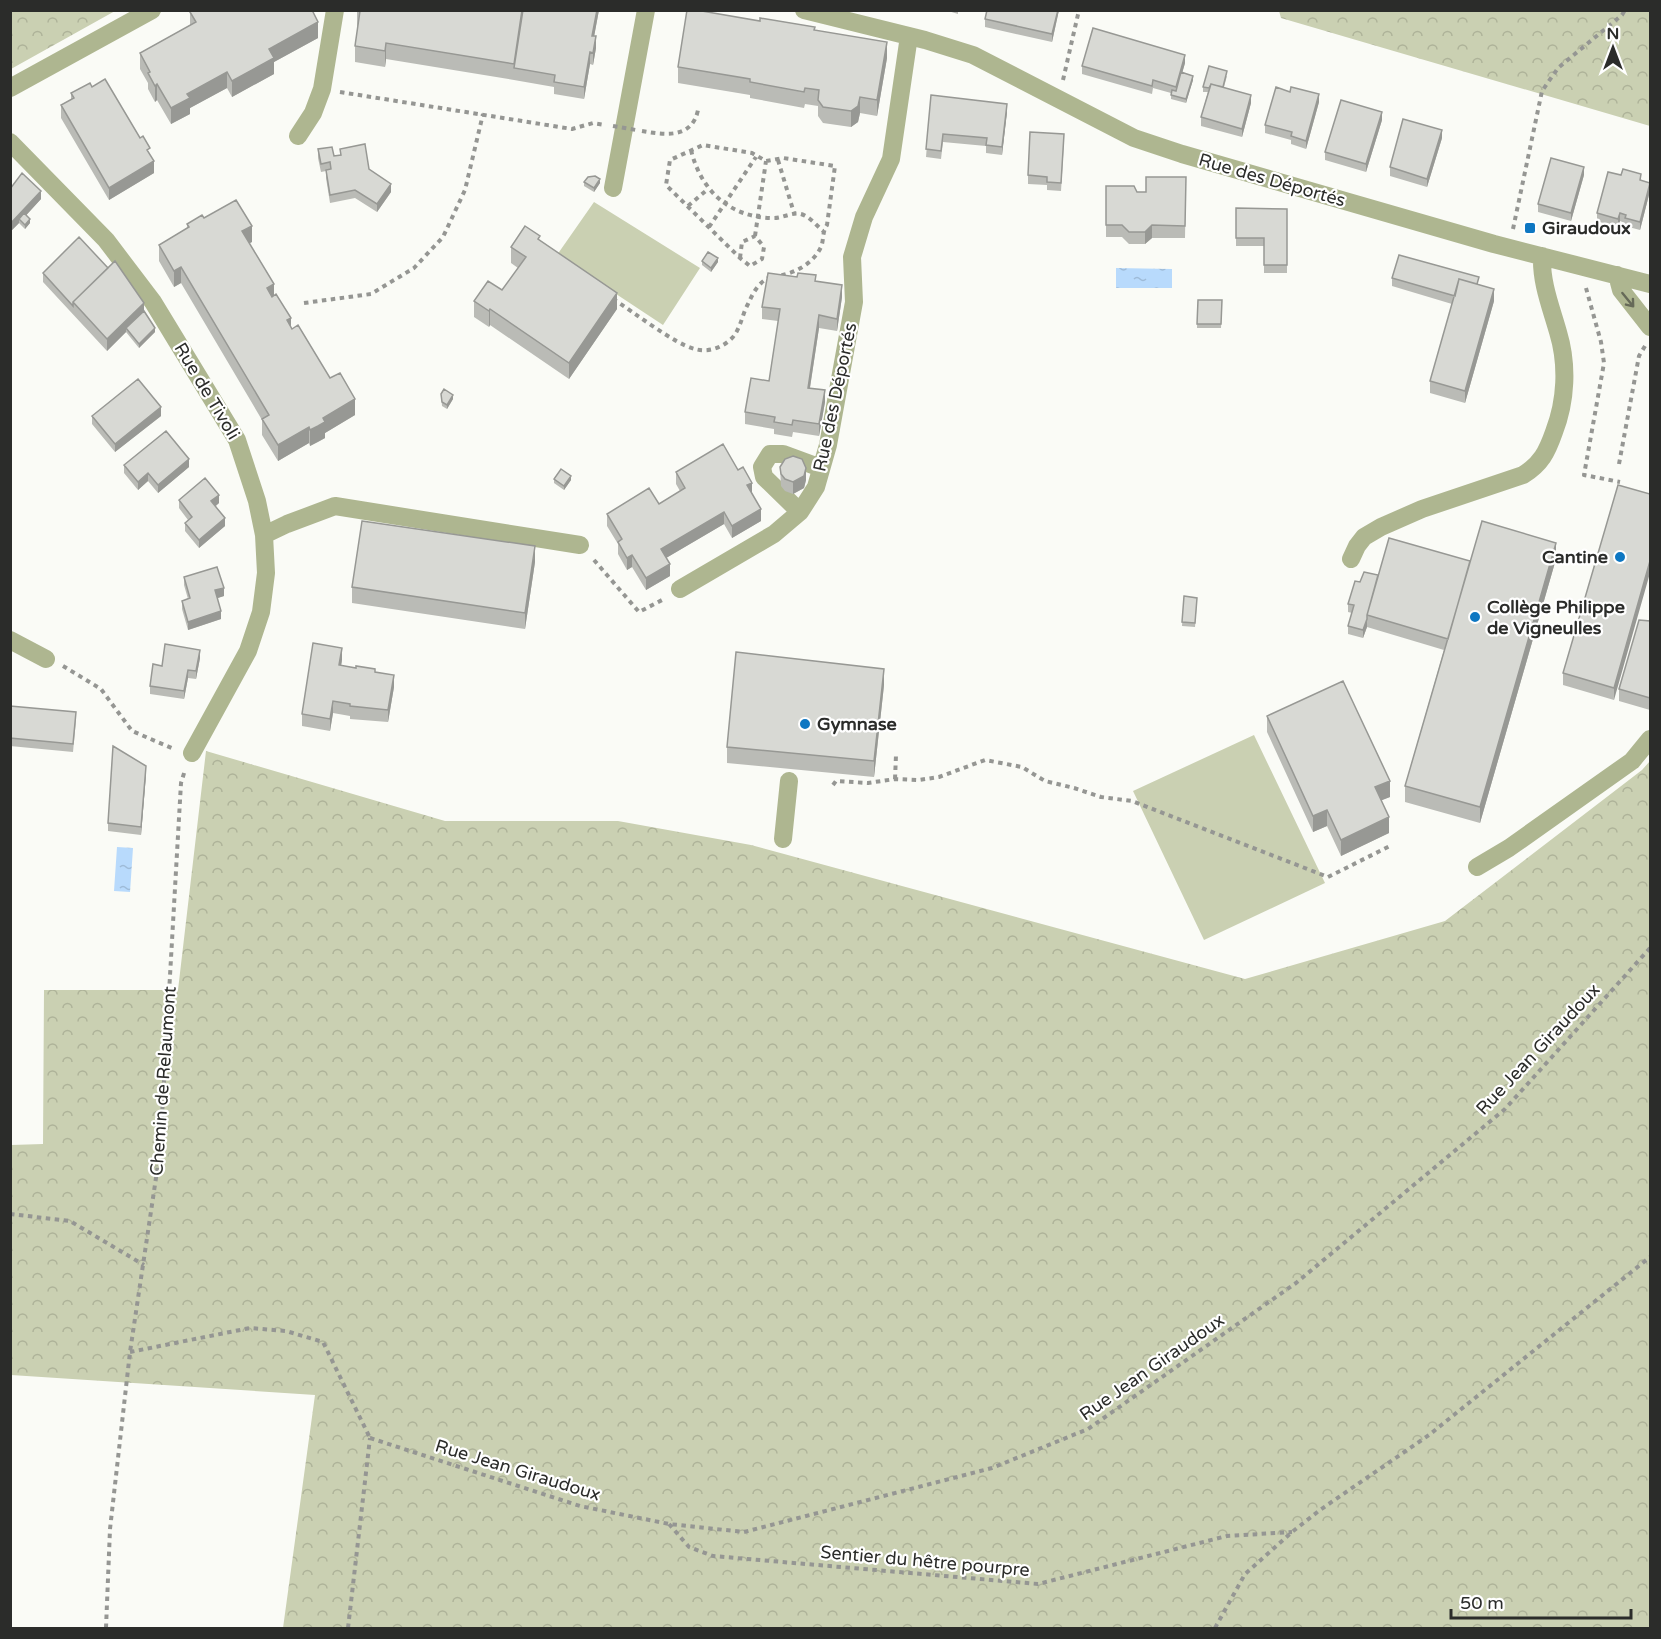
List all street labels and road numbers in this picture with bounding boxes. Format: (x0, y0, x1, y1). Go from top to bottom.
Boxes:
street label: Rue des Déportés (1196, 149, 1348, 211)
street label: Rue des Déportés (808, 321, 862, 473)
street label: Rue de Tivoli (169, 338, 245, 444)
street label: Rue Jean Giraudoux (1471, 979, 1605, 1119)
street label: Chemin de Relaumont (145, 985, 181, 1177)
street label: Rue Jean Giraudoux (1075, 1309, 1229, 1425)
street label: Rue Jean Giraudoux (433, 1434, 603, 1506)
street label: Sentier du hêtre pourpre (819, 1541, 1031, 1581)

